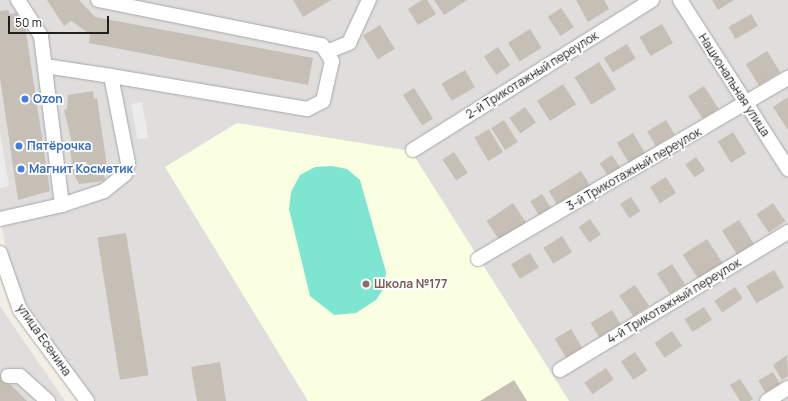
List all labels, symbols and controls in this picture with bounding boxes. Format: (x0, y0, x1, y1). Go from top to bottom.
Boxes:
scale bar (10, 8, 111, 34)
text: 50 m (15, 14, 42, 31)
street label: 2-й Трикотажный переулок (463, 28, 601, 122)
street label: Национальная улица (695, 31, 773, 139)
place label: Ozon (33, 92, 63, 106)
marker: Ozon (20, 94, 30, 104)
street label: 3-й Трикотажный переулок (564, 124, 704, 214)
place label: Пятёрочка (27, 139, 91, 153)
marker: Пятёрочка (14, 141, 24, 151)
place label: Магнит Косметик (29, 162, 133, 176)
marker: Магнит Косметик (16, 164, 26, 174)
street label: 4-й Трикотажный переулок (604, 255, 744, 347)
place label: Школа №177 (374, 277, 447, 291)
marker: Школа №177 (361, 279, 371, 289)
street label: улица Есенина (14, 301, 74, 379)

